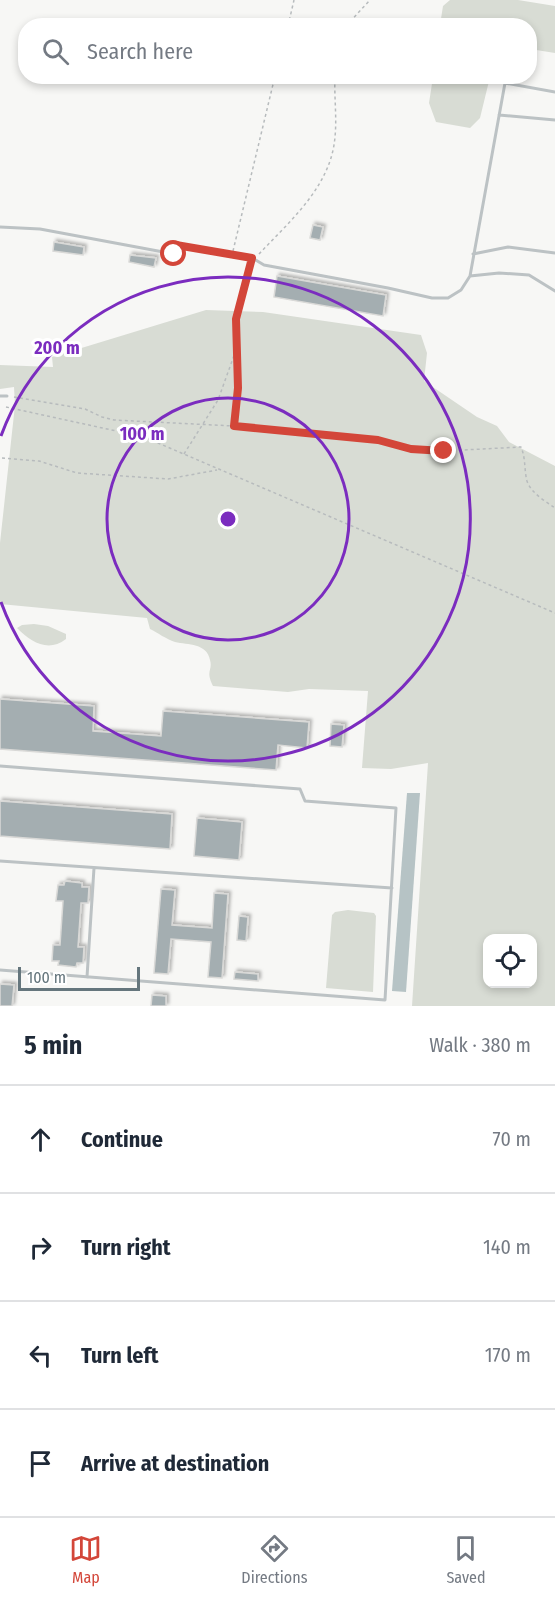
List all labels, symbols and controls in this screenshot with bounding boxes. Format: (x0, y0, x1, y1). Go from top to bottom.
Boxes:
search box (18, 18, 537, 84)
icon: search (39, 35, 72, 68)
text: Search here (87, 38, 193, 65)
route start (160, 240, 186, 266)
text: 200 m (33, 337, 80, 359)
text: 100 m (120, 423, 164, 445)
route end (430, 437, 456, 463)
centre of rings (218, 509, 238, 529)
map controls (483, 934, 537, 988)
button: locate (483, 934, 537, 988)
scale bar (18, 964, 140, 992)
text: 100 m (27, 968, 66, 987)
text: 5 min (24, 1030, 82, 1061)
text: Walk · 380 m (429, 1033, 531, 1057)
icon: ahead (24, 1123, 57, 1156)
text: Continue (81, 1126, 163, 1153)
text: 70 m (493, 1127, 531, 1151)
icon: right (24, 1231, 57, 1264)
text: Turn right (81, 1234, 170, 1261)
text: 140 m (483, 1235, 531, 1259)
icon: left (24, 1339, 57, 1372)
text: Turn left (81, 1342, 159, 1369)
text: 170 m (485, 1343, 531, 1367)
icon: arrive (24, 1447, 57, 1480)
text: Arrive at destination (81, 1450, 269, 1477)
tab: Map (69, 1532, 102, 1587)
tab: Directions (241, 1532, 308, 1587)
tab: Saved (446, 1532, 486, 1587)

